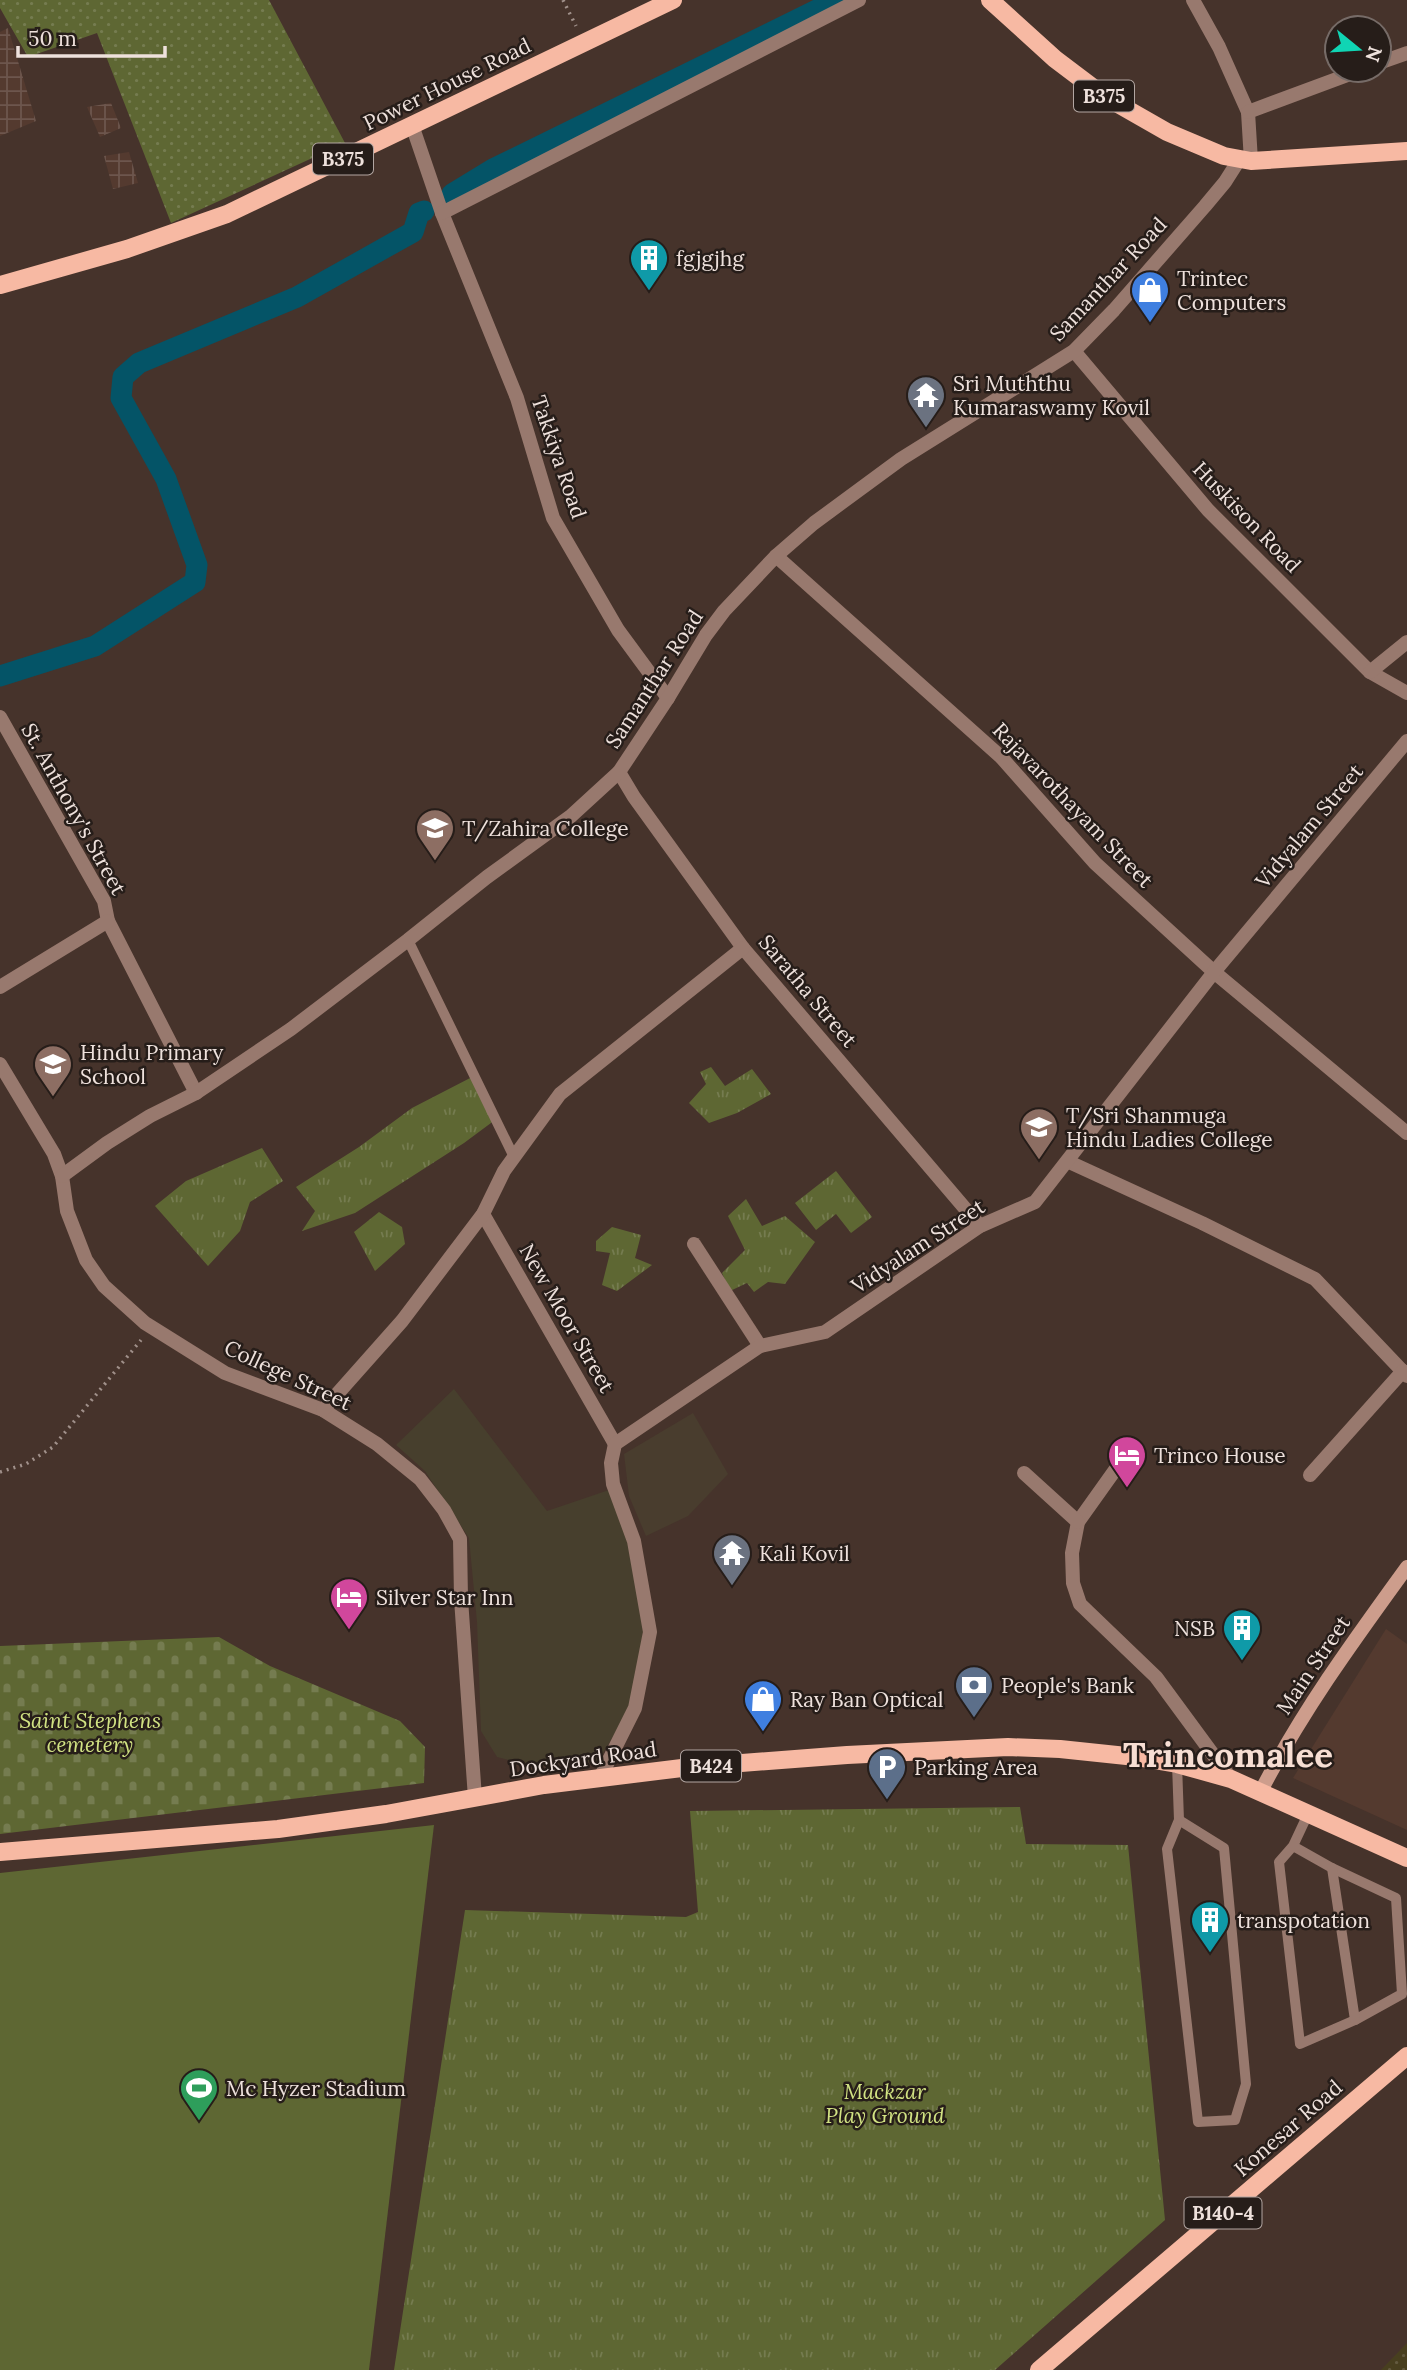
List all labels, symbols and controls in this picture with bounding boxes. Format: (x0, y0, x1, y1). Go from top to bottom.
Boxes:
scale bar (18, 14, 164, 58)
north arrow (1323, 14, 1393, 84)
text: 50 m (28, 25, 77, 52)
street label: Power House Road (359, 32, 535, 136)
text: N (1360, 44, 1388, 65)
road number: B375 (1074, 80, 1134, 111)
road number: B375 (313, 144, 373, 174)
street label: Samanthar Road (1044, 211, 1172, 347)
building icon: fgjgjhg (628, 237, 670, 292)
place label: fgjgjhg (676, 245, 744, 272)
place label: Trintec Computers (1177, 265, 1286, 316)
shop icon: Trintec Computers (1129, 269, 1171, 324)
place label: Sri Muththu Kumaraswamy Kovil (953, 370, 1150, 421)
temple icon: Sri Muththu Kumaraswamy Kovil (905, 374, 947, 429)
street label: Takkiya Road (525, 392, 593, 522)
street label: Huskison Road (1187, 456, 1307, 578)
street label: Samanthar Road (599, 605, 709, 753)
street label: Rajavarothayam Street (987, 717, 1160, 894)
street label: St. Anthony's Street (16, 718, 133, 900)
street label: Vidyalam Street (1249, 758, 1369, 894)
school or university icon: T/Zahira College (414, 807, 456, 862)
place label: T/Zahira College (462, 815, 629, 842)
street label: Saratha Street (753, 929, 864, 1054)
place label: Hindu Primary School (80, 1039, 223, 1090)
school or university icon: Hindu Primary School (32, 1043, 74, 1098)
place label: T/Sri Shanmuga Hindu Ladies College (1066, 1102, 1273, 1153)
school or university icon: T/Sri Shanmuga Hindu Ladies College (1018, 1106, 1060, 1161)
street label: Vidyalam Street (845, 1192, 991, 1300)
street label: New Moor Street (513, 1239, 621, 1398)
street label: College Street (220, 1334, 357, 1417)
hotel icon: Trinco House (1106, 1434, 1148, 1489)
place label: Trinco House (1154, 1442, 1286, 1469)
temple icon: Kali Kovil (711, 1532, 753, 1587)
place label: Kali Kovil (759, 1540, 850, 1567)
hotel icon: Silver Star Inn (328, 1576, 370, 1631)
place label: Silver Star Inn (376, 1584, 514, 1611)
building icon: NSB (1221, 1607, 1263, 1662)
street label: Main Street (1270, 1610, 1357, 1720)
place label: NSB (1174, 1615, 1215, 1642)
bank icon: People's Bank (953, 1664, 995, 1719)
place label: People's Bank (1001, 1672, 1135, 1699)
shop icon: Ray Ban Optical (742, 1678, 784, 1733)
place label: Ray Ban Optical (790, 1686, 944, 1713)
park label: Saint Stephens cemetery (19, 1707, 161, 1758)
district label: Trincomalee (1123, 1732, 1333, 1777)
street label: Dockyard Road (508, 1735, 658, 1783)
parking icon: Parking Area (866, 1746, 908, 1801)
road number: B424 (681, 1750, 741, 1782)
place label: Parking Area (914, 1754, 1038, 1781)
building icon: transpotation (1189, 1899, 1231, 1954)
place label: transpotation (1237, 1907, 1370, 1934)
sports icon: Mc Hyzer Stadium (178, 2067, 220, 2122)
street label: Konesar Road (1228, 2074, 1348, 2182)
place label: Mc Hyzer Stadium (226, 2075, 406, 2102)
park label: Mackzar Play Ground (825, 2078, 945, 2129)
road number: B140-4 (1184, 2198, 1262, 2228)

